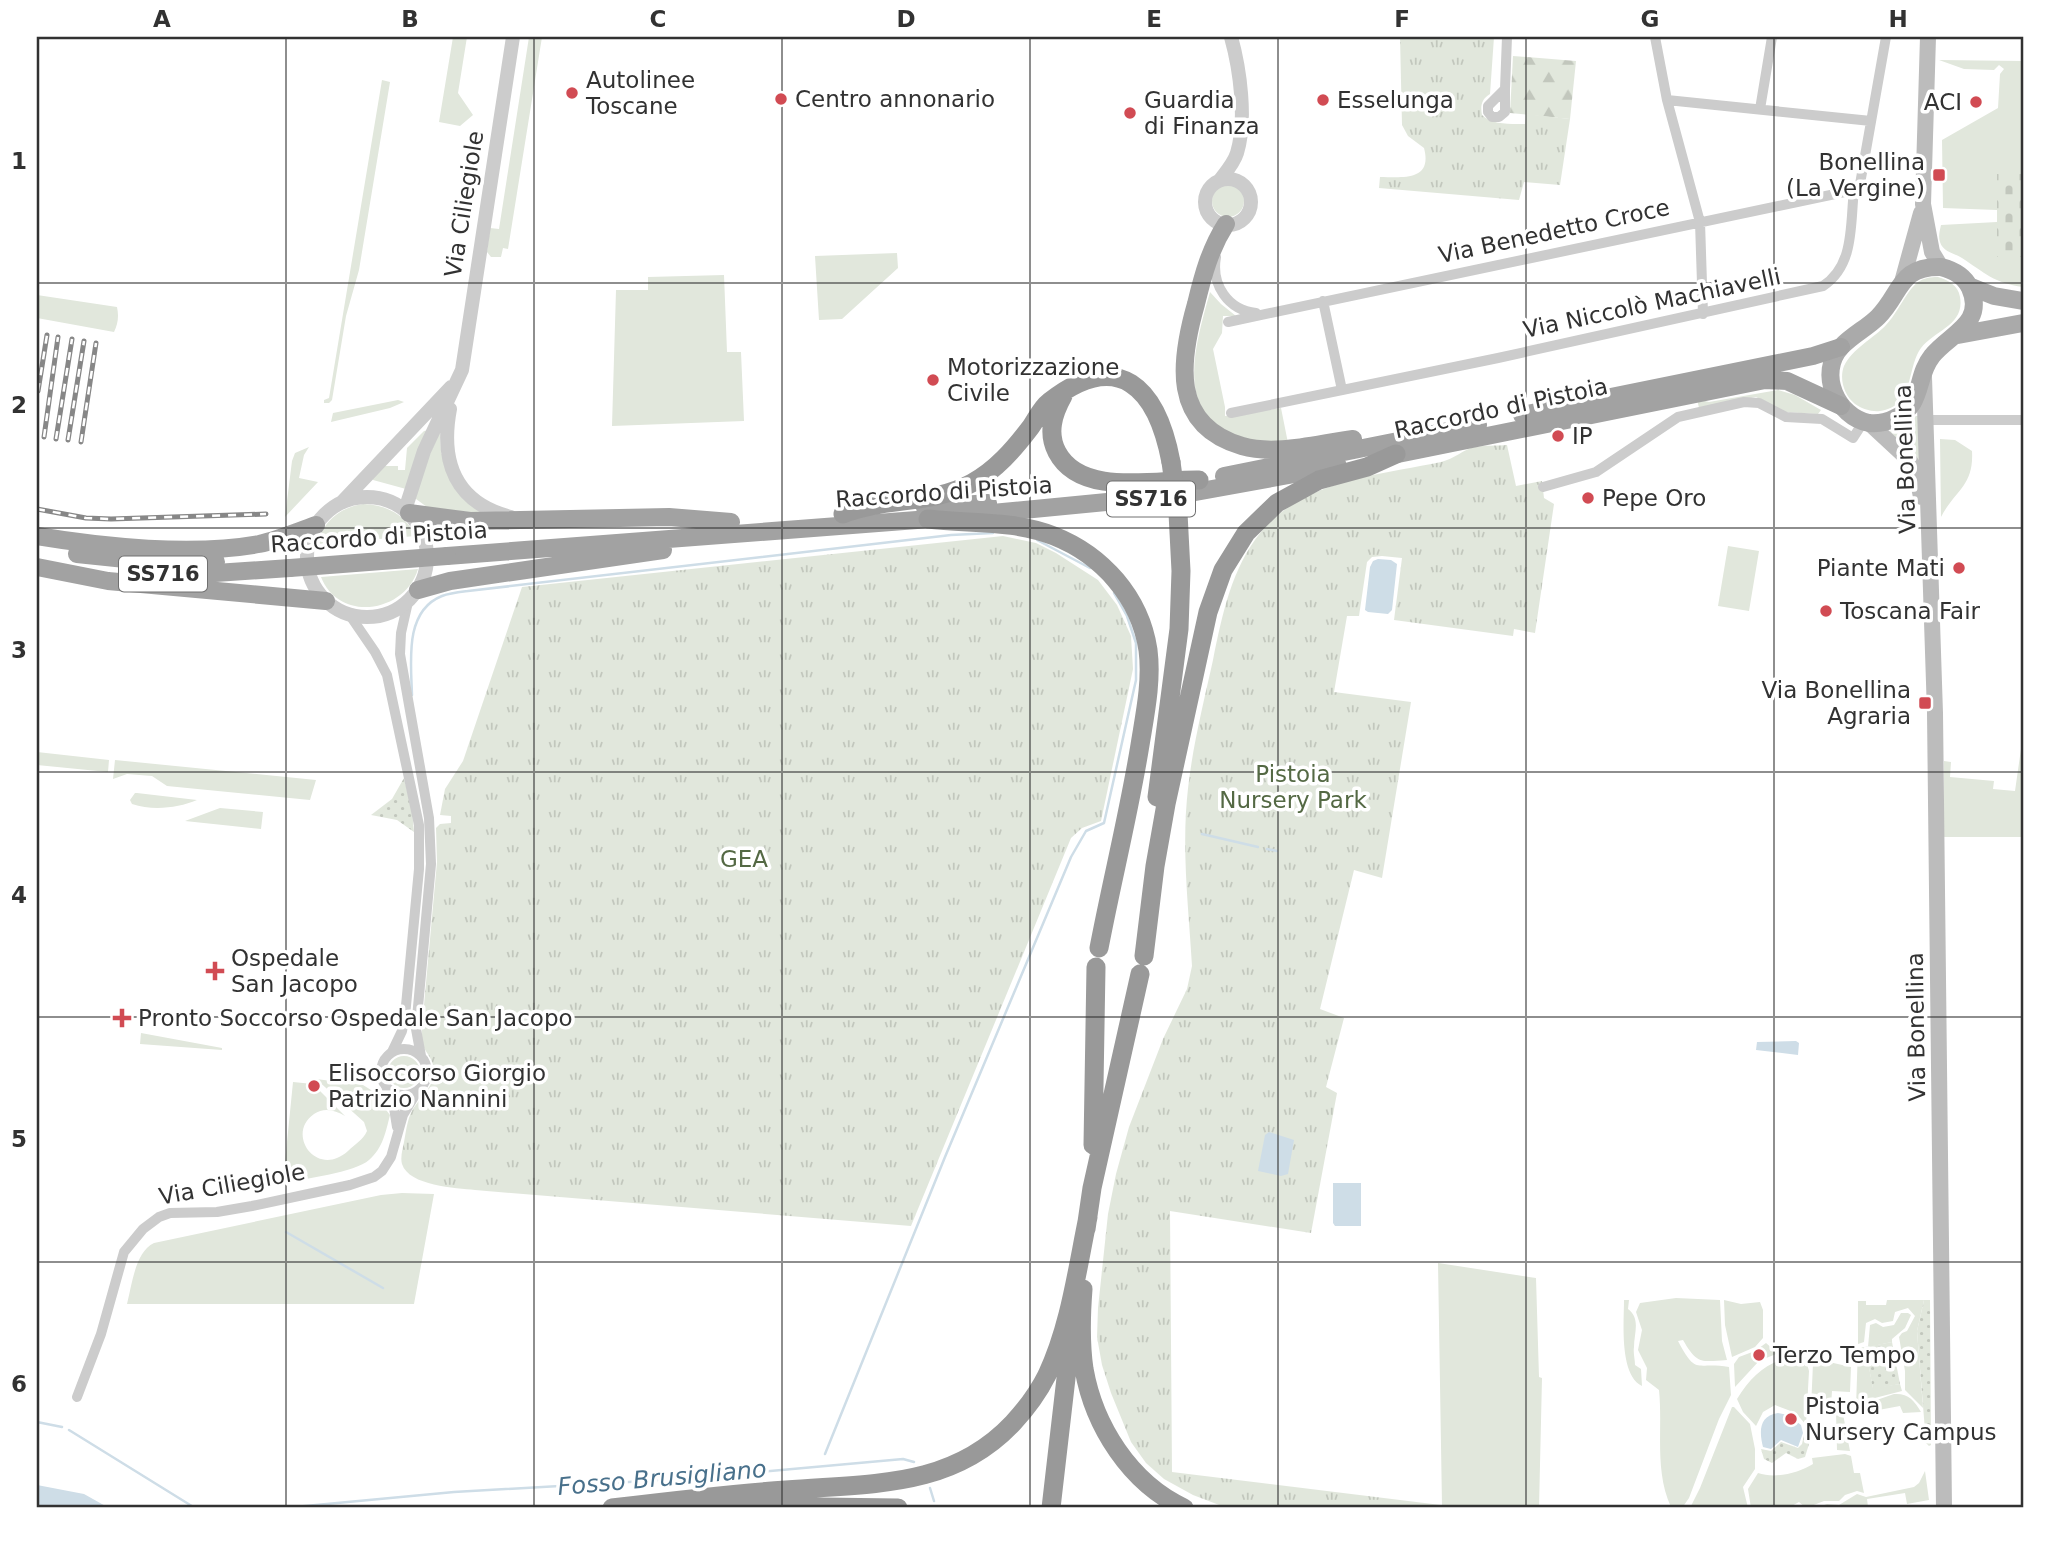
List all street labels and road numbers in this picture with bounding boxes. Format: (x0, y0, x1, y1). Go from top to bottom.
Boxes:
street label: Via Ciliegiole (440, 129, 488, 279)
street label: Via Benedetto Croce (1436, 194, 1672, 268)
street label: Via Niccolò Machiavelli (1521, 263, 1783, 343)
street label: Raccordo di Pistoia (1392, 373, 1610, 443)
street label: Via Bonellina (1889, 384, 1921, 534)
street label: Raccordo di Pistoia (835, 471, 1053, 513)
road number: SS716 (1107, 482, 1195, 516)
street label: Raccordo di Pistoia (270, 516, 488, 558)
road number: SS716 (119, 556, 207, 592)
street label: Via Bonellina (1902, 952, 1930, 1102)
street label: Via Ciliegiole (157, 1158, 307, 1210)

